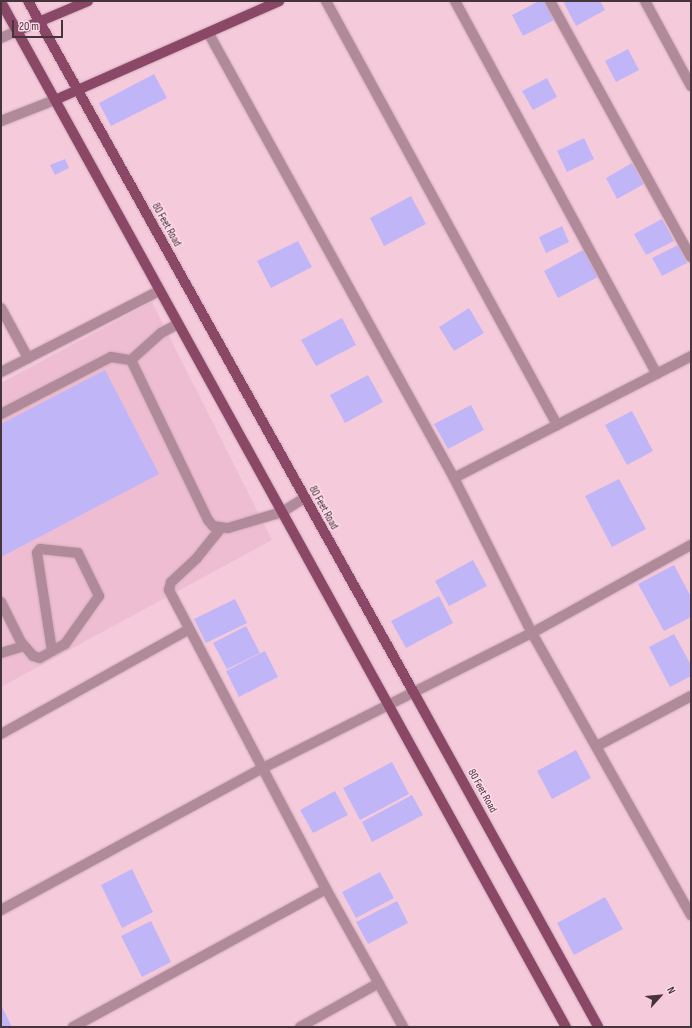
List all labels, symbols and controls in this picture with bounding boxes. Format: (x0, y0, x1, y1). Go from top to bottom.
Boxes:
scale bar (14, 12, 65, 38)
text: 20 m (19, 19, 39, 34)
street label: 80 Feet Road (149, 201, 183, 249)
street label: 80 Feet Road (306, 484, 340, 532)
street label: 80 Feet Road (465, 767, 499, 815)
north arrow (640, 976, 680, 1016)
text: N (664, 985, 678, 996)

